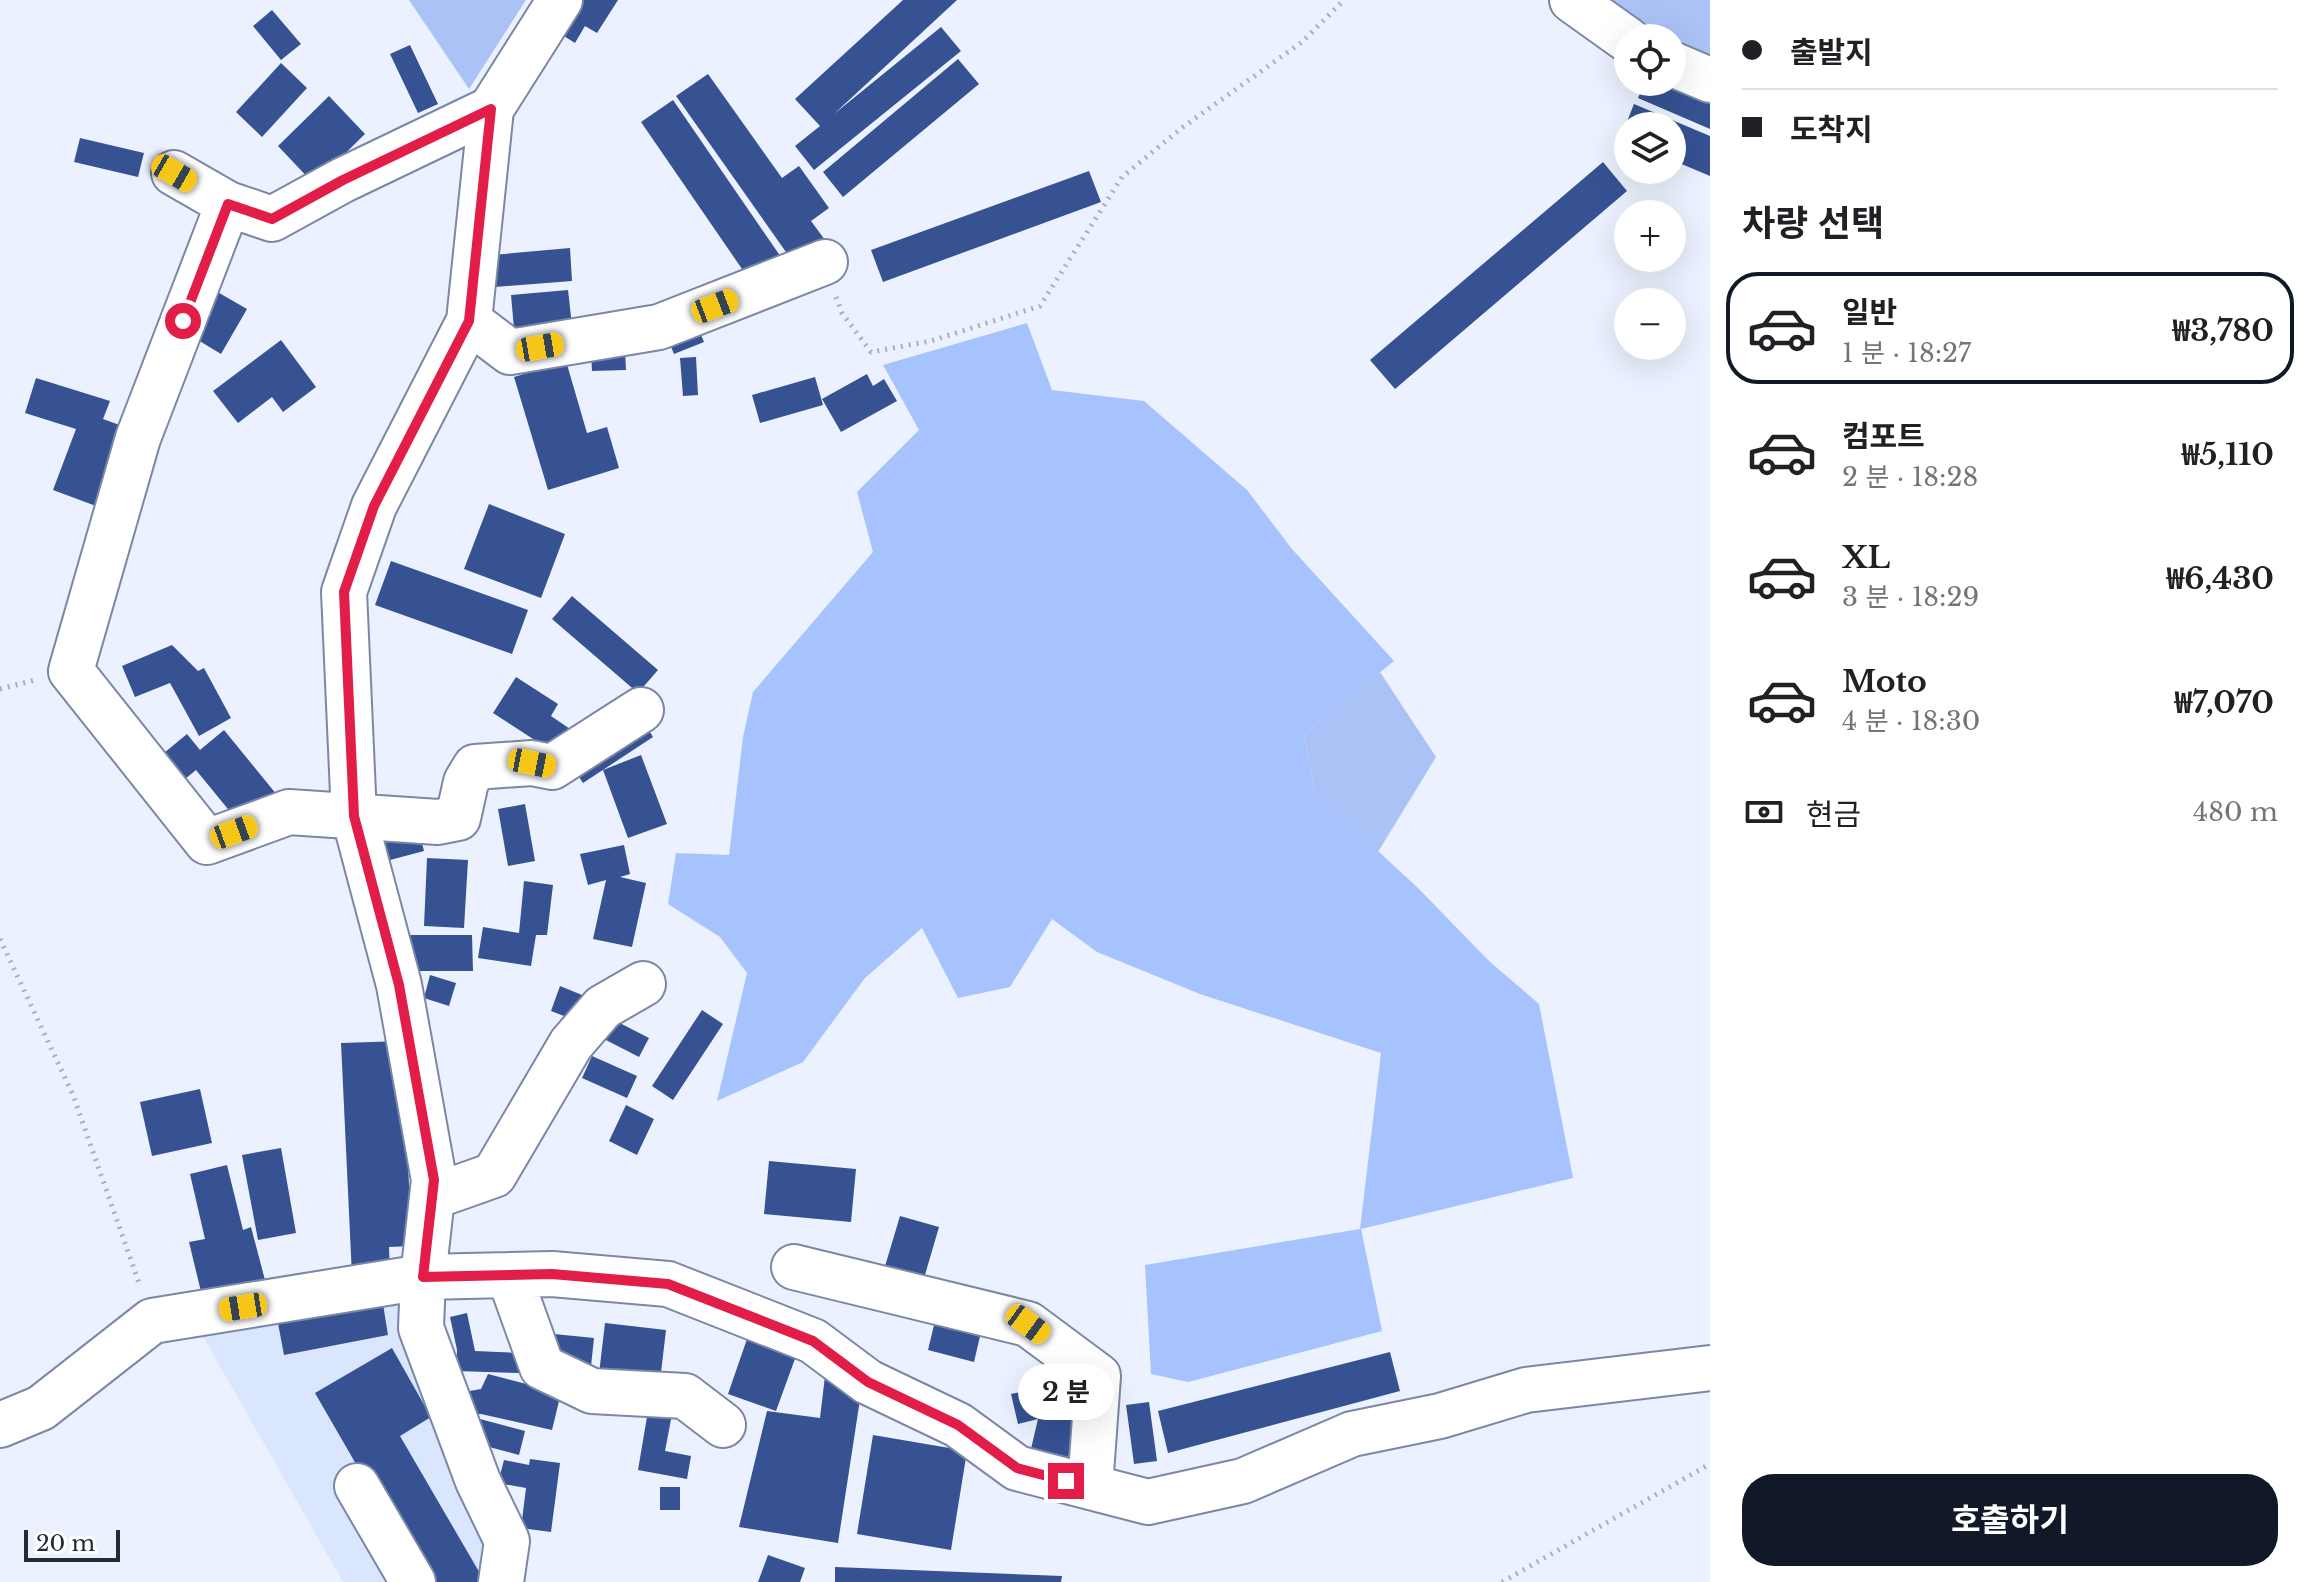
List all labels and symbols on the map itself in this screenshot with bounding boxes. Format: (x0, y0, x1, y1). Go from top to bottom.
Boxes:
car (147, 151, 201, 195)
car (688, 286, 742, 326)
route start (165, 303, 201, 339)
car (514, 331, 566, 363)
car (506, 747, 558, 779)
car (207, 813, 261, 851)
car (217, 1291, 269, 1323)
car (1002, 1300, 1054, 1348)
callout: 2 분 (1018, 1365, 1114, 1421)
route end (1048, 1463, 1084, 1499)
scale bar (24, 1526, 120, 1562)

